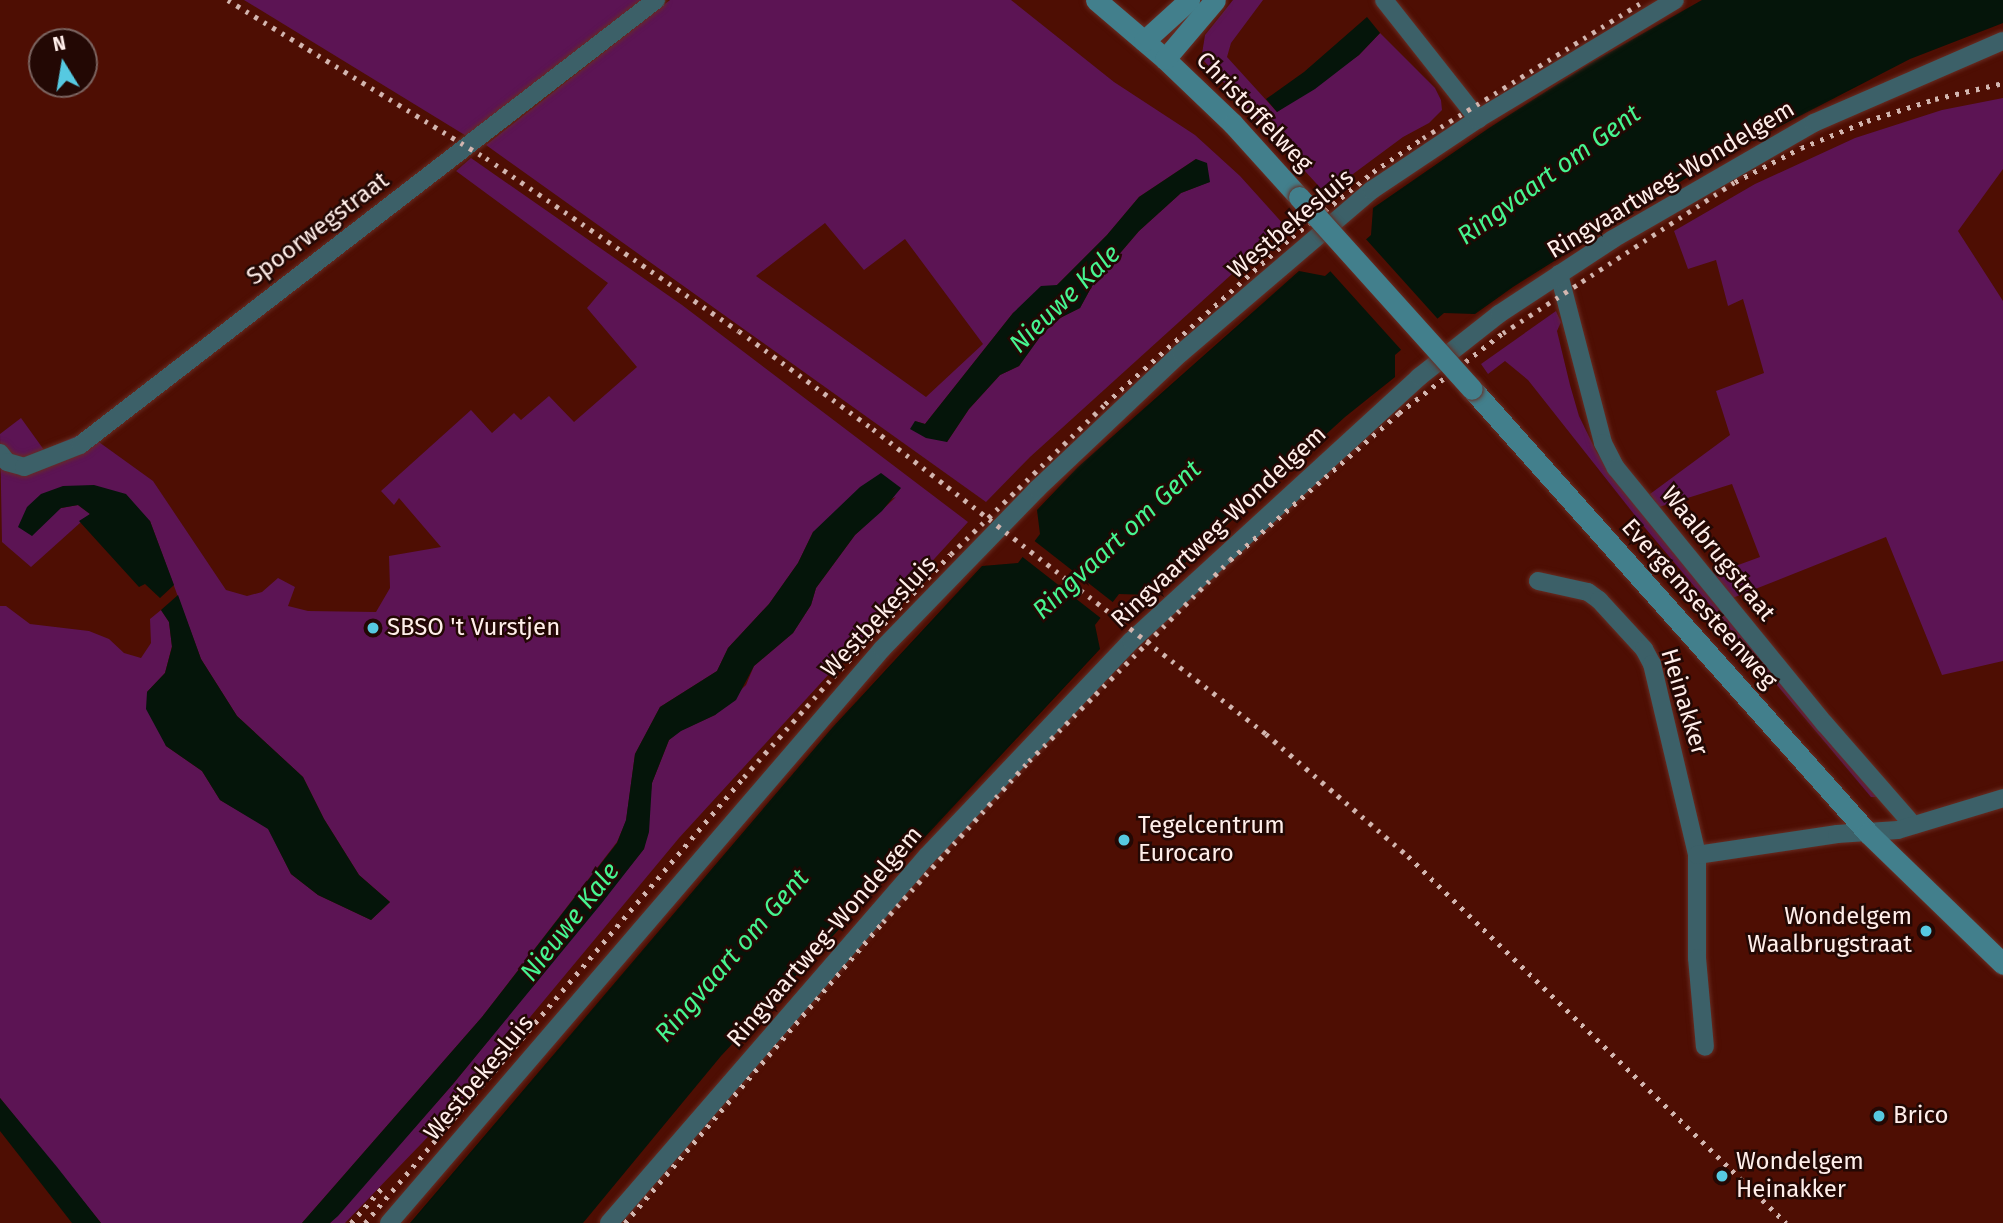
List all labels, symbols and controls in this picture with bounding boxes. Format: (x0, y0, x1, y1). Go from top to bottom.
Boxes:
north arrow (28, 28, 98, 98)
text: N (51, 31, 68, 56)
street label: Christoffelweg (1190, 46, 1318, 178)
street label: Ringvaartweg-Wondelgem (1542, 95, 1800, 265)
water label: Ringvaart om Gent (1451, 98, 1647, 252)
street label: Westbekesluis (1222, 163, 1360, 285)
street label: Spoorwegstraat (241, 166, 395, 292)
water label: Nieuwe Kale (1003, 238, 1127, 360)
street label: Ringvaartweg-Wondelgem (1106, 420, 1332, 634)
water label: Ringvaart om Gent (1026, 454, 1208, 626)
street label: Waalbrugstraat (1655, 481, 1781, 627)
street label: Evergemsesteenweg (1615, 513, 1783, 695)
street label: Westbekesluis (816, 550, 942, 684)
place label: SBSO 't Vurstjen (387, 614, 560, 642)
marker: SBSO 't Vurstjen (365, 620, 381, 636)
street label: Heinakker (1654, 645, 1714, 759)
place label: Tegelcentrum Eurocaro (1138, 812, 1285, 868)
street label: Ringvaartweg-Wondelgem (721, 821, 929, 1053)
marker: Tegelcentrum Eurocaro (1116, 832, 1132, 848)
water label: Nieuwe Kale (514, 856, 626, 988)
water label: Ringvaart om Gent (648, 863, 816, 1049)
place label: Wondelgem Waalbrugstraat (1747, 903, 1912, 959)
marker: Wondelgem Waalbrugstraat (1918, 923, 1934, 939)
street label: Westbekesluis (418, 1009, 540, 1147)
place label: Brico (1893, 1102, 1949, 1130)
marker: Brico (1871, 1108, 1887, 1124)
place label: Wondelgem Heinakker (1736, 1148, 1864, 1204)
marker: Wondelgem Heinakker (1714, 1168, 1730, 1184)

